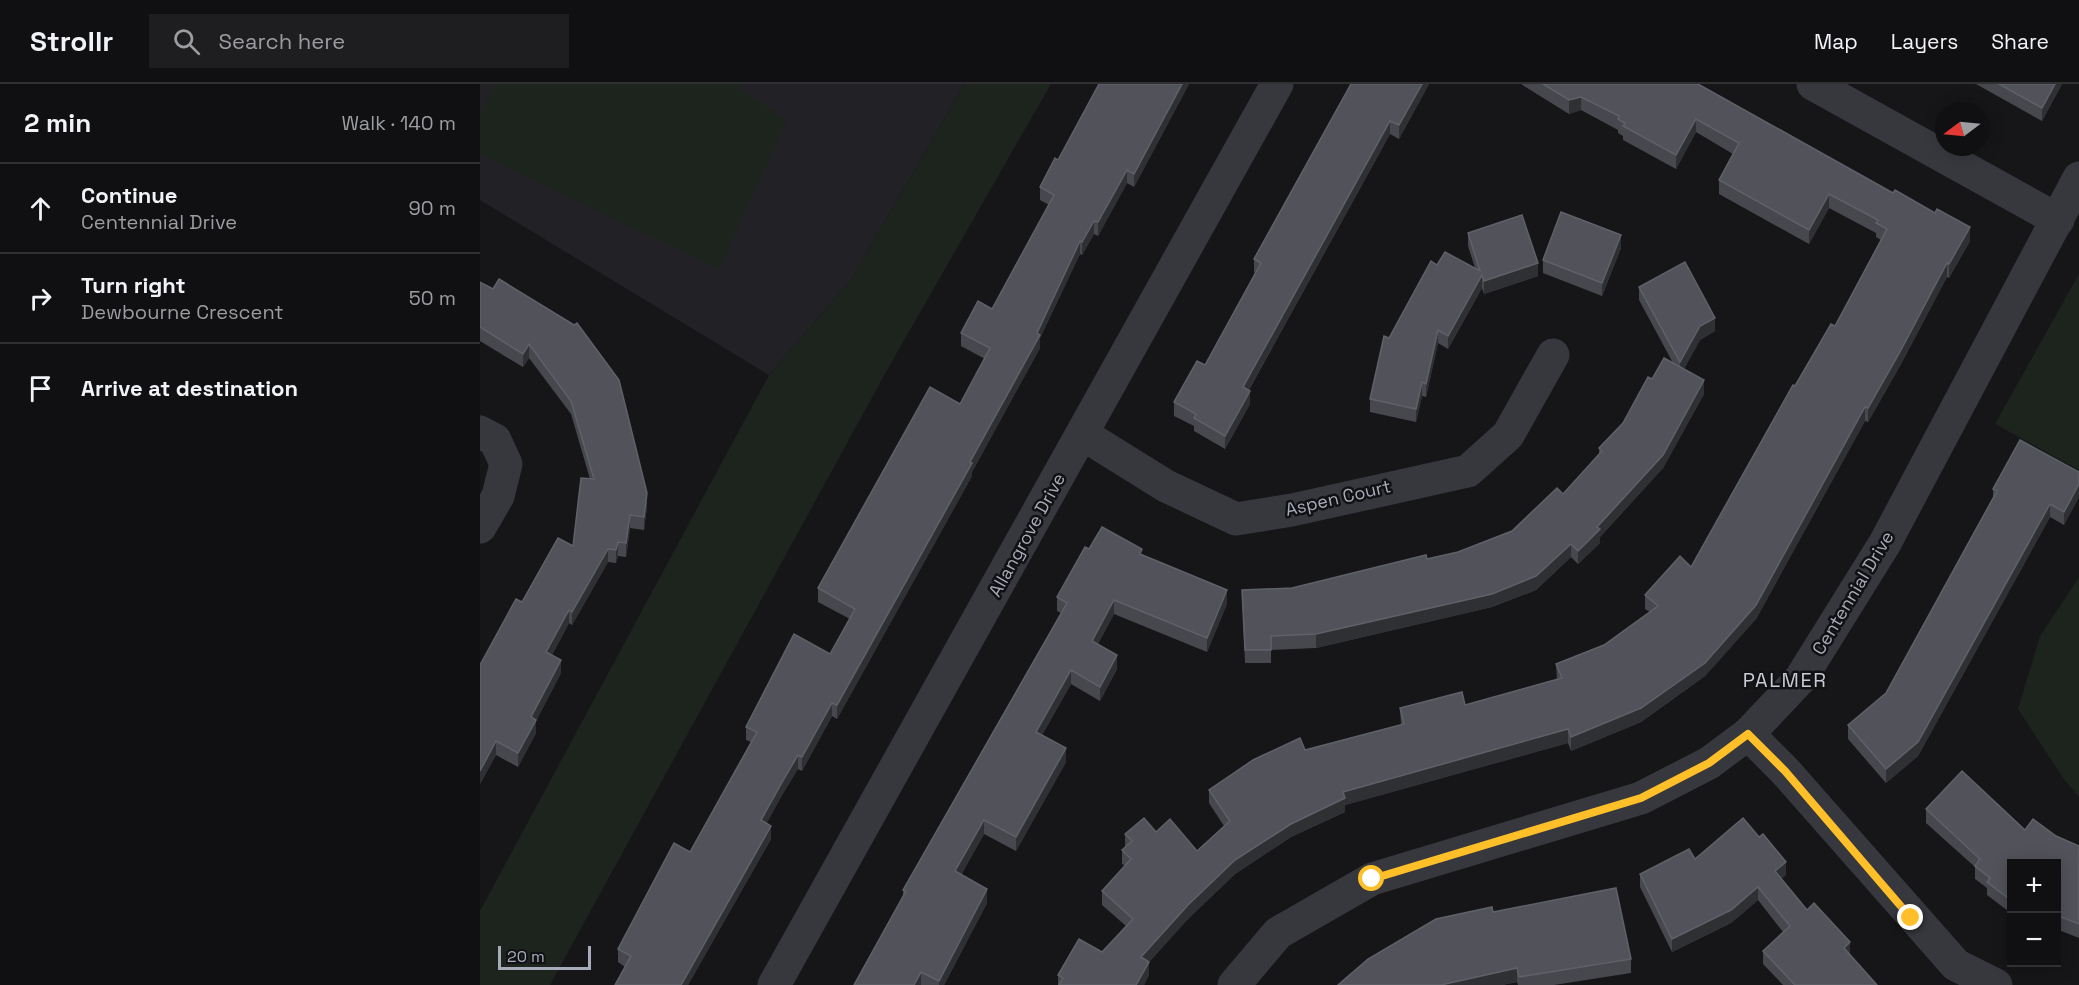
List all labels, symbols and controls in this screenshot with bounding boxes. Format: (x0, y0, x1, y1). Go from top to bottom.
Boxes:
search box (149, 14, 569, 68)
text: Strollr (30, 23, 113, 59)
icon: search (170, 25, 203, 58)
text: Search here (218, 27, 345, 55)
text: Map (1814, 28, 1858, 55)
text: Layers (1891, 28, 1958, 55)
text: Share (1991, 28, 2049, 55)
north arrow (1935, 102, 1989, 156)
text: 2 min (24, 106, 91, 140)
text: Walk · 140 m (342, 110, 456, 136)
text: Continue (81, 181, 177, 209)
icon: ahead (24, 192, 57, 225)
text: 90 m (409, 195, 456, 221)
text: Centennial Drive (81, 209, 237, 235)
text: Turn right (81, 271, 186, 299)
icon: right (24, 282, 57, 315)
text: 50 m (409, 285, 456, 311)
text: Dewbourne Crescent (81, 299, 284, 325)
icon: arrive (24, 372, 57, 405)
text: Arrive at destination (81, 374, 298, 402)
street label: Allangrove Drive (983, 469, 1070, 601)
street label: Aspen Court (1283, 474, 1393, 521)
street label: Centennial Drive (1807, 527, 1899, 659)
district label: PALMER (1743, 667, 1827, 693)
map controls (2007, 859, 2061, 967)
button: + (2007, 859, 2061, 913)
route start (1358, 865, 1384, 891)
route end (1897, 904, 1923, 930)
button: − (2007, 913, 2061, 967)
scale bar (498, 943, 591, 970)
text: 20 m (507, 946, 545, 967)

